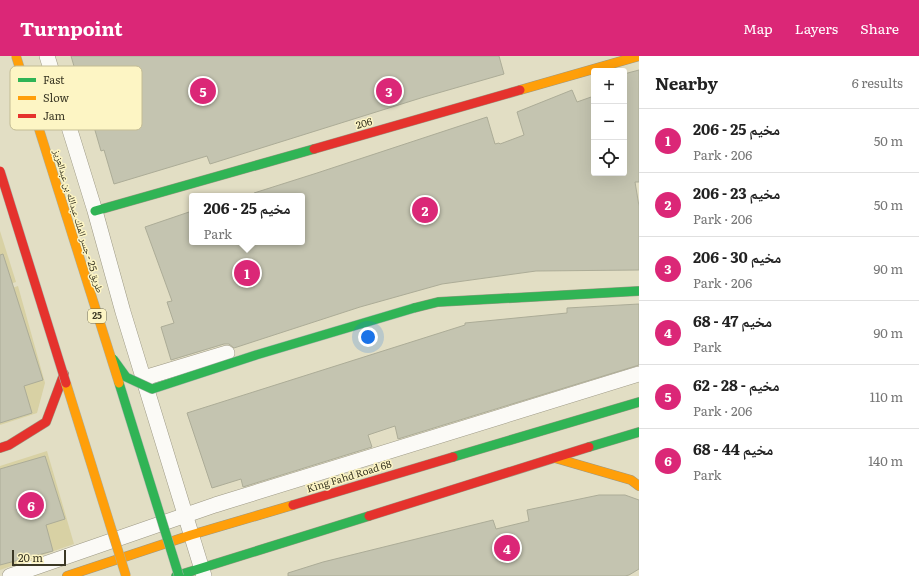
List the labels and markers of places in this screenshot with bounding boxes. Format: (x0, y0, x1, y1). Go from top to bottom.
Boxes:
pin: 5 (190, 76, 216, 106)
pin: 3 (376, 76, 402, 106)
pin: 2 (412, 195, 438, 225)
pin: 1 (234, 258, 260, 288)
pin: 6 (18, 490, 44, 520)
pin: 4 (494, 533, 520, 563)

